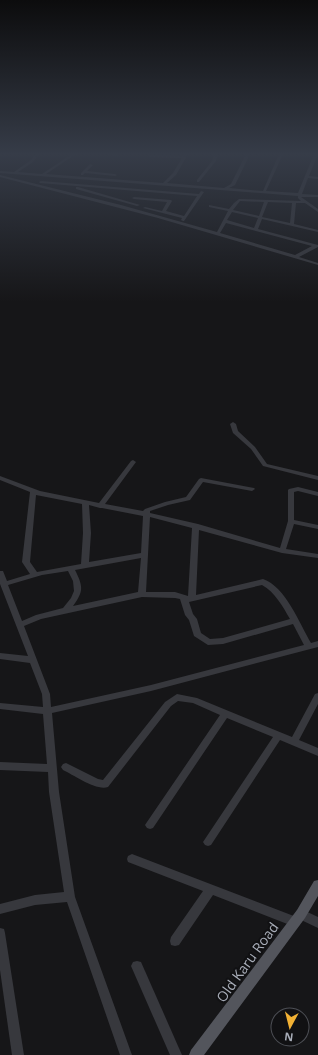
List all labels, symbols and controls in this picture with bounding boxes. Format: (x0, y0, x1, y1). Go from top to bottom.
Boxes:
street label: Old Karu Road (212, 918, 282, 1006)
north arrow (270, 1007, 310, 1047)
text: N (283, 1029, 294, 1045)

